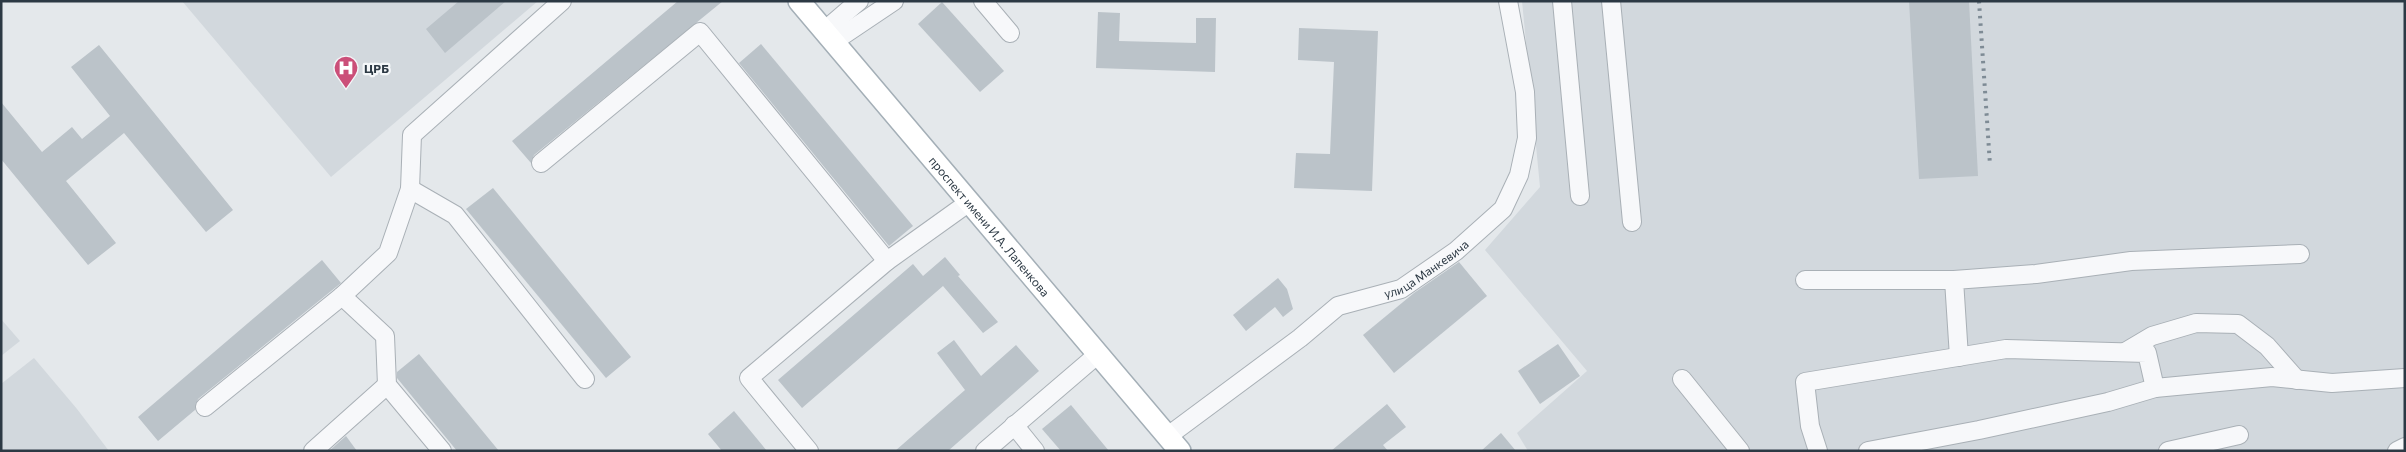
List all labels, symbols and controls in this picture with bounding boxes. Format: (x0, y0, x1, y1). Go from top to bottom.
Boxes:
hospital icon: ЦРБ (333, 55, 359, 89)
place label: ЦРБ (364, 61, 389, 75)
street label: проспект имени И.А. Лапенкова (926, 153, 1053, 299)
street label: улица Манкевича (1382, 237, 1471, 300)

